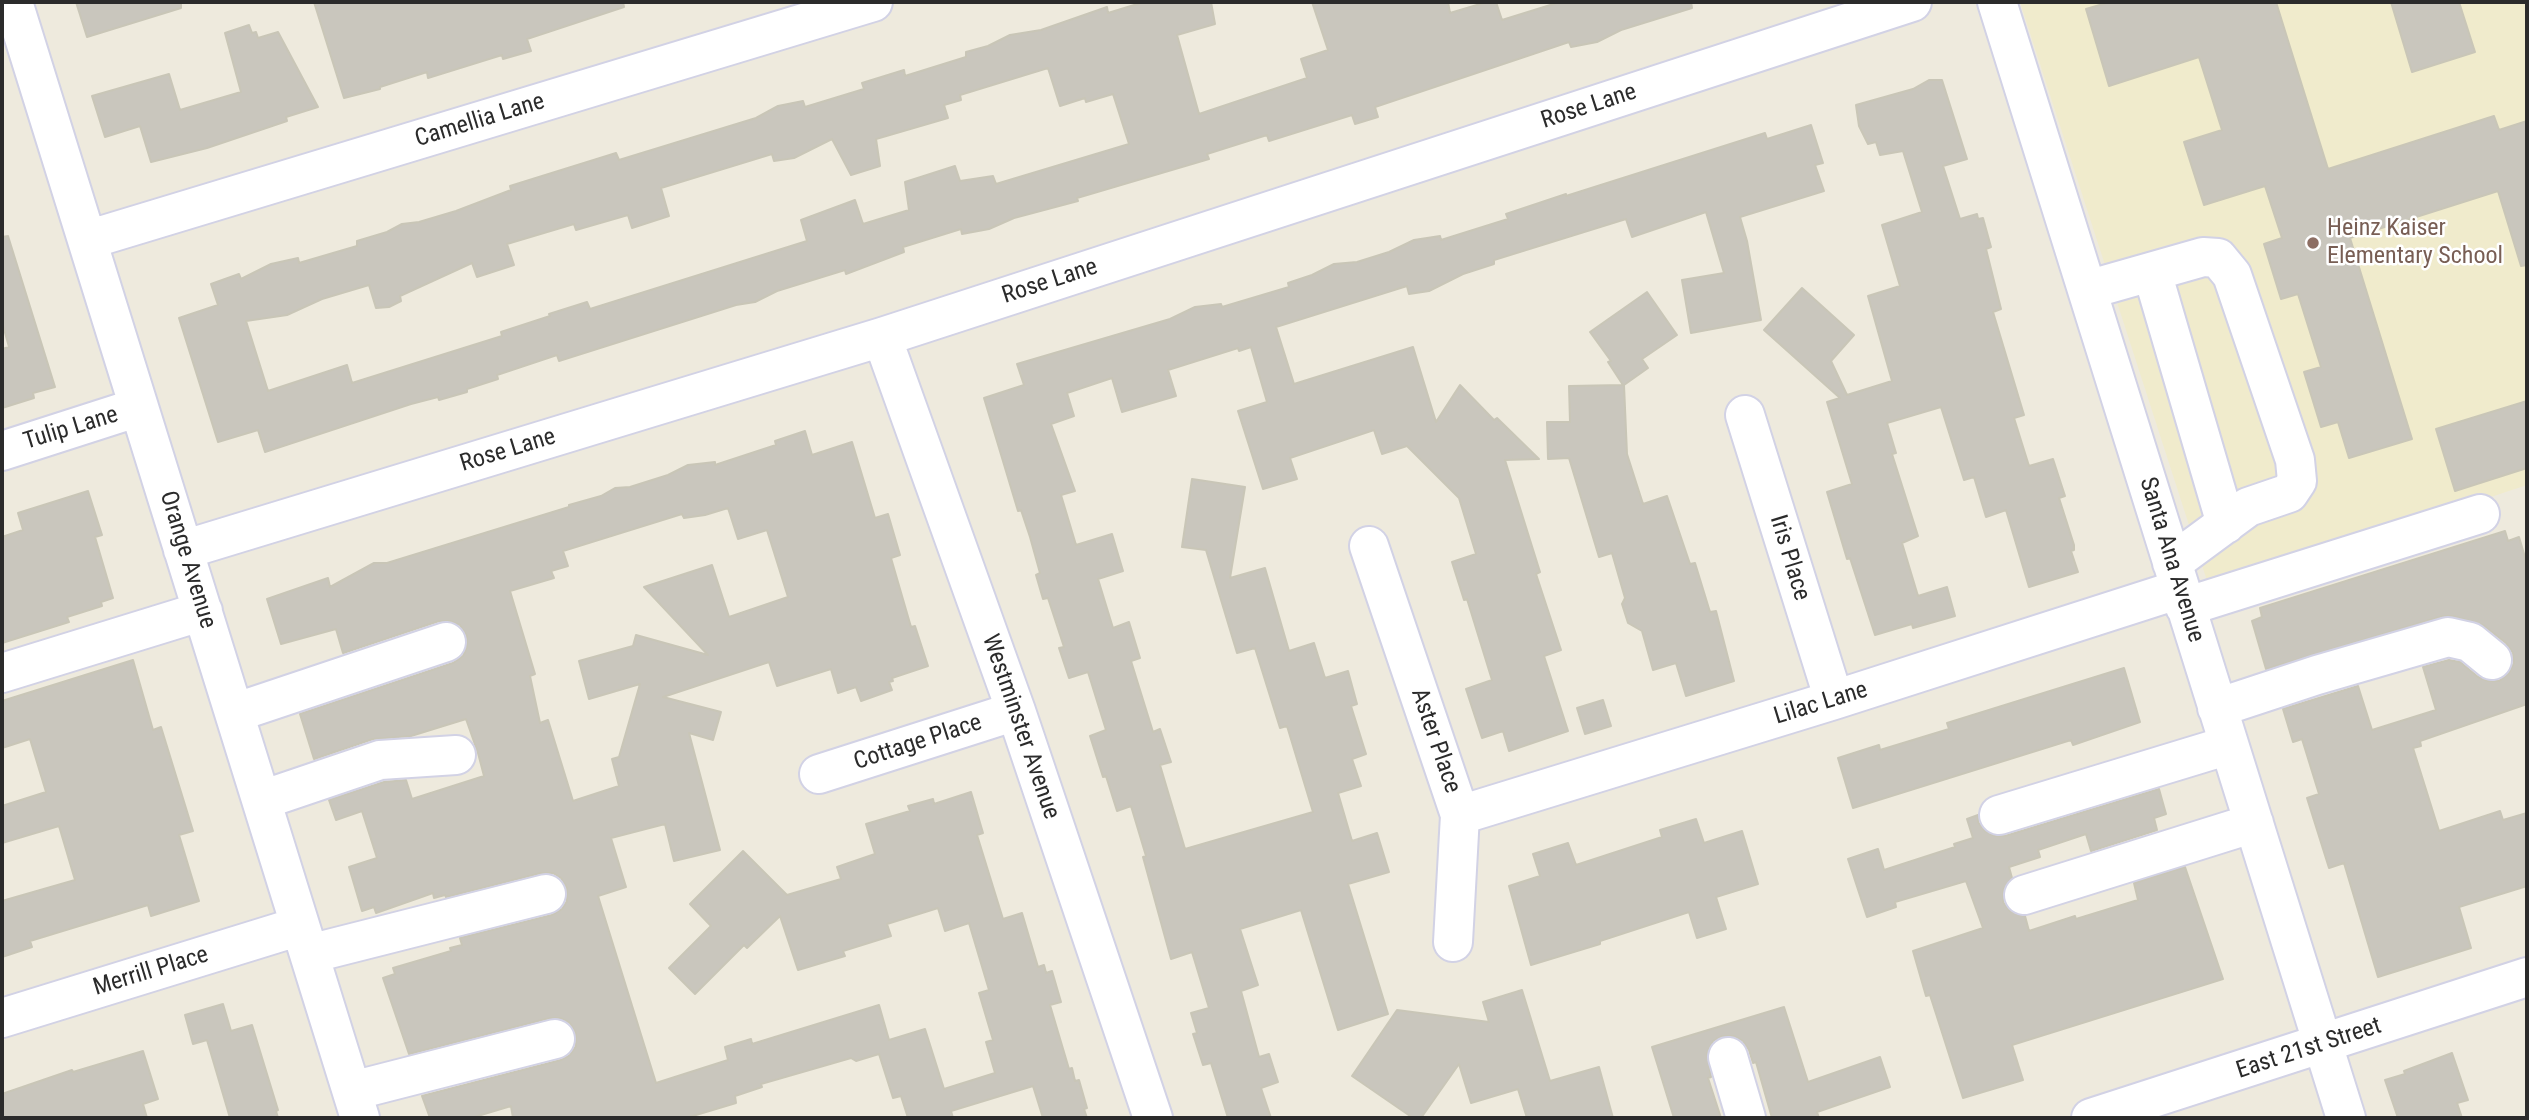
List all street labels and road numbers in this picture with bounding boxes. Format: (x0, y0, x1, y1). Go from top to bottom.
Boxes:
street label: Rose Lane (1538, 78, 1640, 136)
street label: Camellia Lane (412, 88, 548, 154)
street label: Rose Lane (999, 253, 1101, 311)
street label: Tulip Lane (20, 401, 122, 457)
street label: Rose Lane (457, 423, 559, 479)
street label: Santa Ana Avenue (2132, 474, 2210, 646)
street label: Orange Avenue (152, 488, 222, 632)
street label: Iris Place (1762, 512, 1816, 604)
street label: Westminster Avenue (975, 631, 1065, 823)
street label: Lilac Lane (1771, 676, 1871, 732)
street label: Aster Place (1404, 685, 1466, 797)
street label: Cottage Place (851, 709, 985, 777)
street label: Merrill Place (90, 941, 212, 1003)
street label: East 21st Street (2233, 1012, 2385, 1086)

